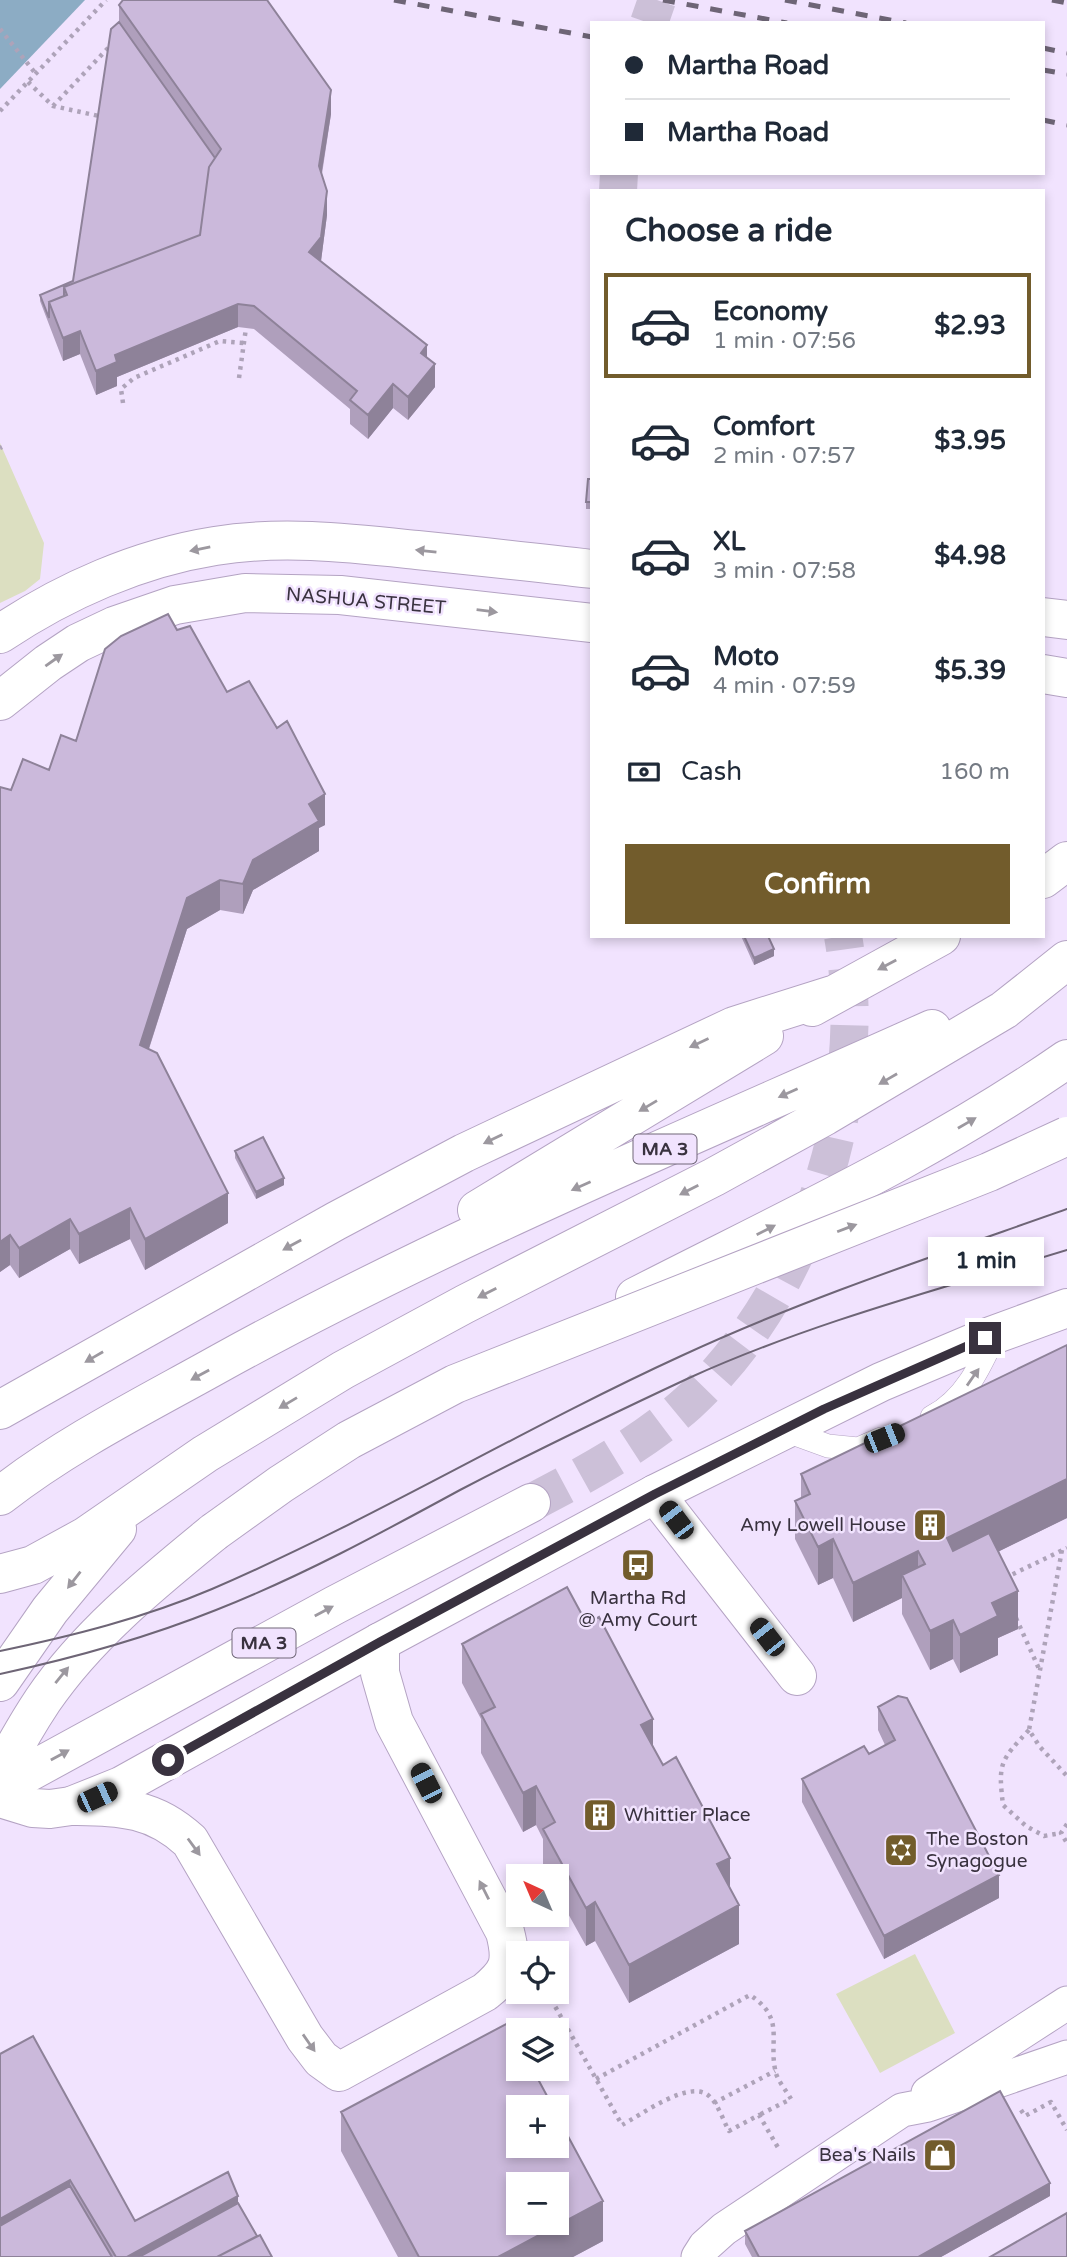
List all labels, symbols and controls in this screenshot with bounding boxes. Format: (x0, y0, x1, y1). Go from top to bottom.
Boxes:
text: Martha Road (667, 50, 829, 81)
text: Martha Road (667, 117, 829, 148)
text: Choose a ride (625, 212, 832, 250)
icon: car (629, 294, 692, 357)
text: Economy (713, 296, 828, 327)
text: $2.93 (934, 310, 1006, 341)
text: 1 min · 07:56 (713, 327, 856, 355)
icon: car (629, 409, 692, 472)
text: Comfort (713, 411, 815, 442)
text: $3.95 (934, 425, 1006, 456)
text: 2 min · 07:57 (713, 442, 856, 470)
icon: car (629, 524, 692, 587)
text: XL (713, 526, 745, 557)
text: $4.98 (934, 540, 1006, 571)
one-way arrow (189, 543, 211, 554)
one-way arrow (415, 545, 437, 556)
text: 3 min · 07:58 (713, 557, 856, 585)
street label: NASHUA STREET (285, 583, 447, 619)
one-way arrow (477, 606, 499, 617)
icon: car (629, 639, 692, 702)
text: Moto (713, 641, 779, 672)
one-way arrow (45, 653, 63, 667)
text: $5.39 (934, 655, 1006, 686)
text: 4 min · 07:59 (713, 672, 856, 700)
icon: cash (625, 753, 663, 791)
text: Cash (681, 756, 742, 787)
text: 160 m (940, 758, 1010, 786)
button: Confirm (625, 844, 1010, 924)
one-way arrow (877, 960, 897, 971)
one-way arrow (689, 1037, 709, 1049)
one-way arrow (879, 1073, 898, 1086)
one-way arrow (778, 1088, 799, 1099)
one-way arrow (639, 1100, 658, 1113)
one-way arrow (957, 1117, 976, 1129)
one-way arrow (483, 1134, 503, 1145)
road number: MA 3 (634, 1134, 696, 1164)
one-way arrow (570, 1181, 591, 1192)
one-way arrow (679, 1184, 699, 1195)
one-way arrow (836, 1223, 857, 1234)
one-way arrow (756, 1224, 776, 1236)
callout: 1 min (927, 1236, 1043, 1286)
one-way arrow (282, 1239, 302, 1251)
text: 1 min (955, 1247, 1017, 1275)
one-way arrow (477, 1288, 497, 1299)
route end (969, 1322, 1001, 1354)
one-way arrow (84, 1351, 103, 1363)
one-way arrow (966, 1368, 980, 1387)
one-way arrow (190, 1369, 209, 1381)
one-way arrow (278, 1397, 297, 1409)
car (861, 1420, 908, 1456)
car (655, 1497, 698, 1543)
building icon: Amy Lowell House (911, 1506, 949, 1544)
place label: Amy Lowell House (740, 1514, 906, 1536)
bus stop icon: Martha Rd @ Amy Court (619, 1546, 657, 1584)
one-way arrow (67, 1570, 82, 1588)
place label: Martha Rd @ Amy Court (578, 1587, 698, 1631)
one-way arrow (314, 1605, 334, 1617)
car (746, 1614, 789, 1660)
road number: MA 3 (232, 1628, 296, 1658)
one-way arrow (55, 1666, 69, 1684)
route start (152, 1744, 184, 1776)
one-way arrow (50, 1749, 70, 1761)
car (408, 1760, 445, 1806)
car (74, 1779, 121, 1815)
building icon: Whittier Place (581, 1796, 619, 1834)
place label: Whittier Place (624, 1804, 751, 1826)
place label: The Boston Synagogue (926, 1828, 1029, 1872)
synagogue icon: The Boston Synagogue (882, 1831, 920, 1869)
one-way arrow (186, 1838, 201, 1856)
north arrow (506, 1864, 569, 1927)
map controls (506, 1864, 569, 2235)
one-way arrow (479, 1880, 491, 1900)
button: locate (506, 1941, 569, 2004)
button: layers (506, 2018, 569, 2081)
one-way arrow (302, 2034, 316, 2052)
button: + (506, 2095, 569, 2158)
shop icon: Bea's Nails (921, 2136, 959, 2174)
place label: Bea's Nails (819, 2144, 916, 2166)
button: − (506, 2172, 569, 2235)

